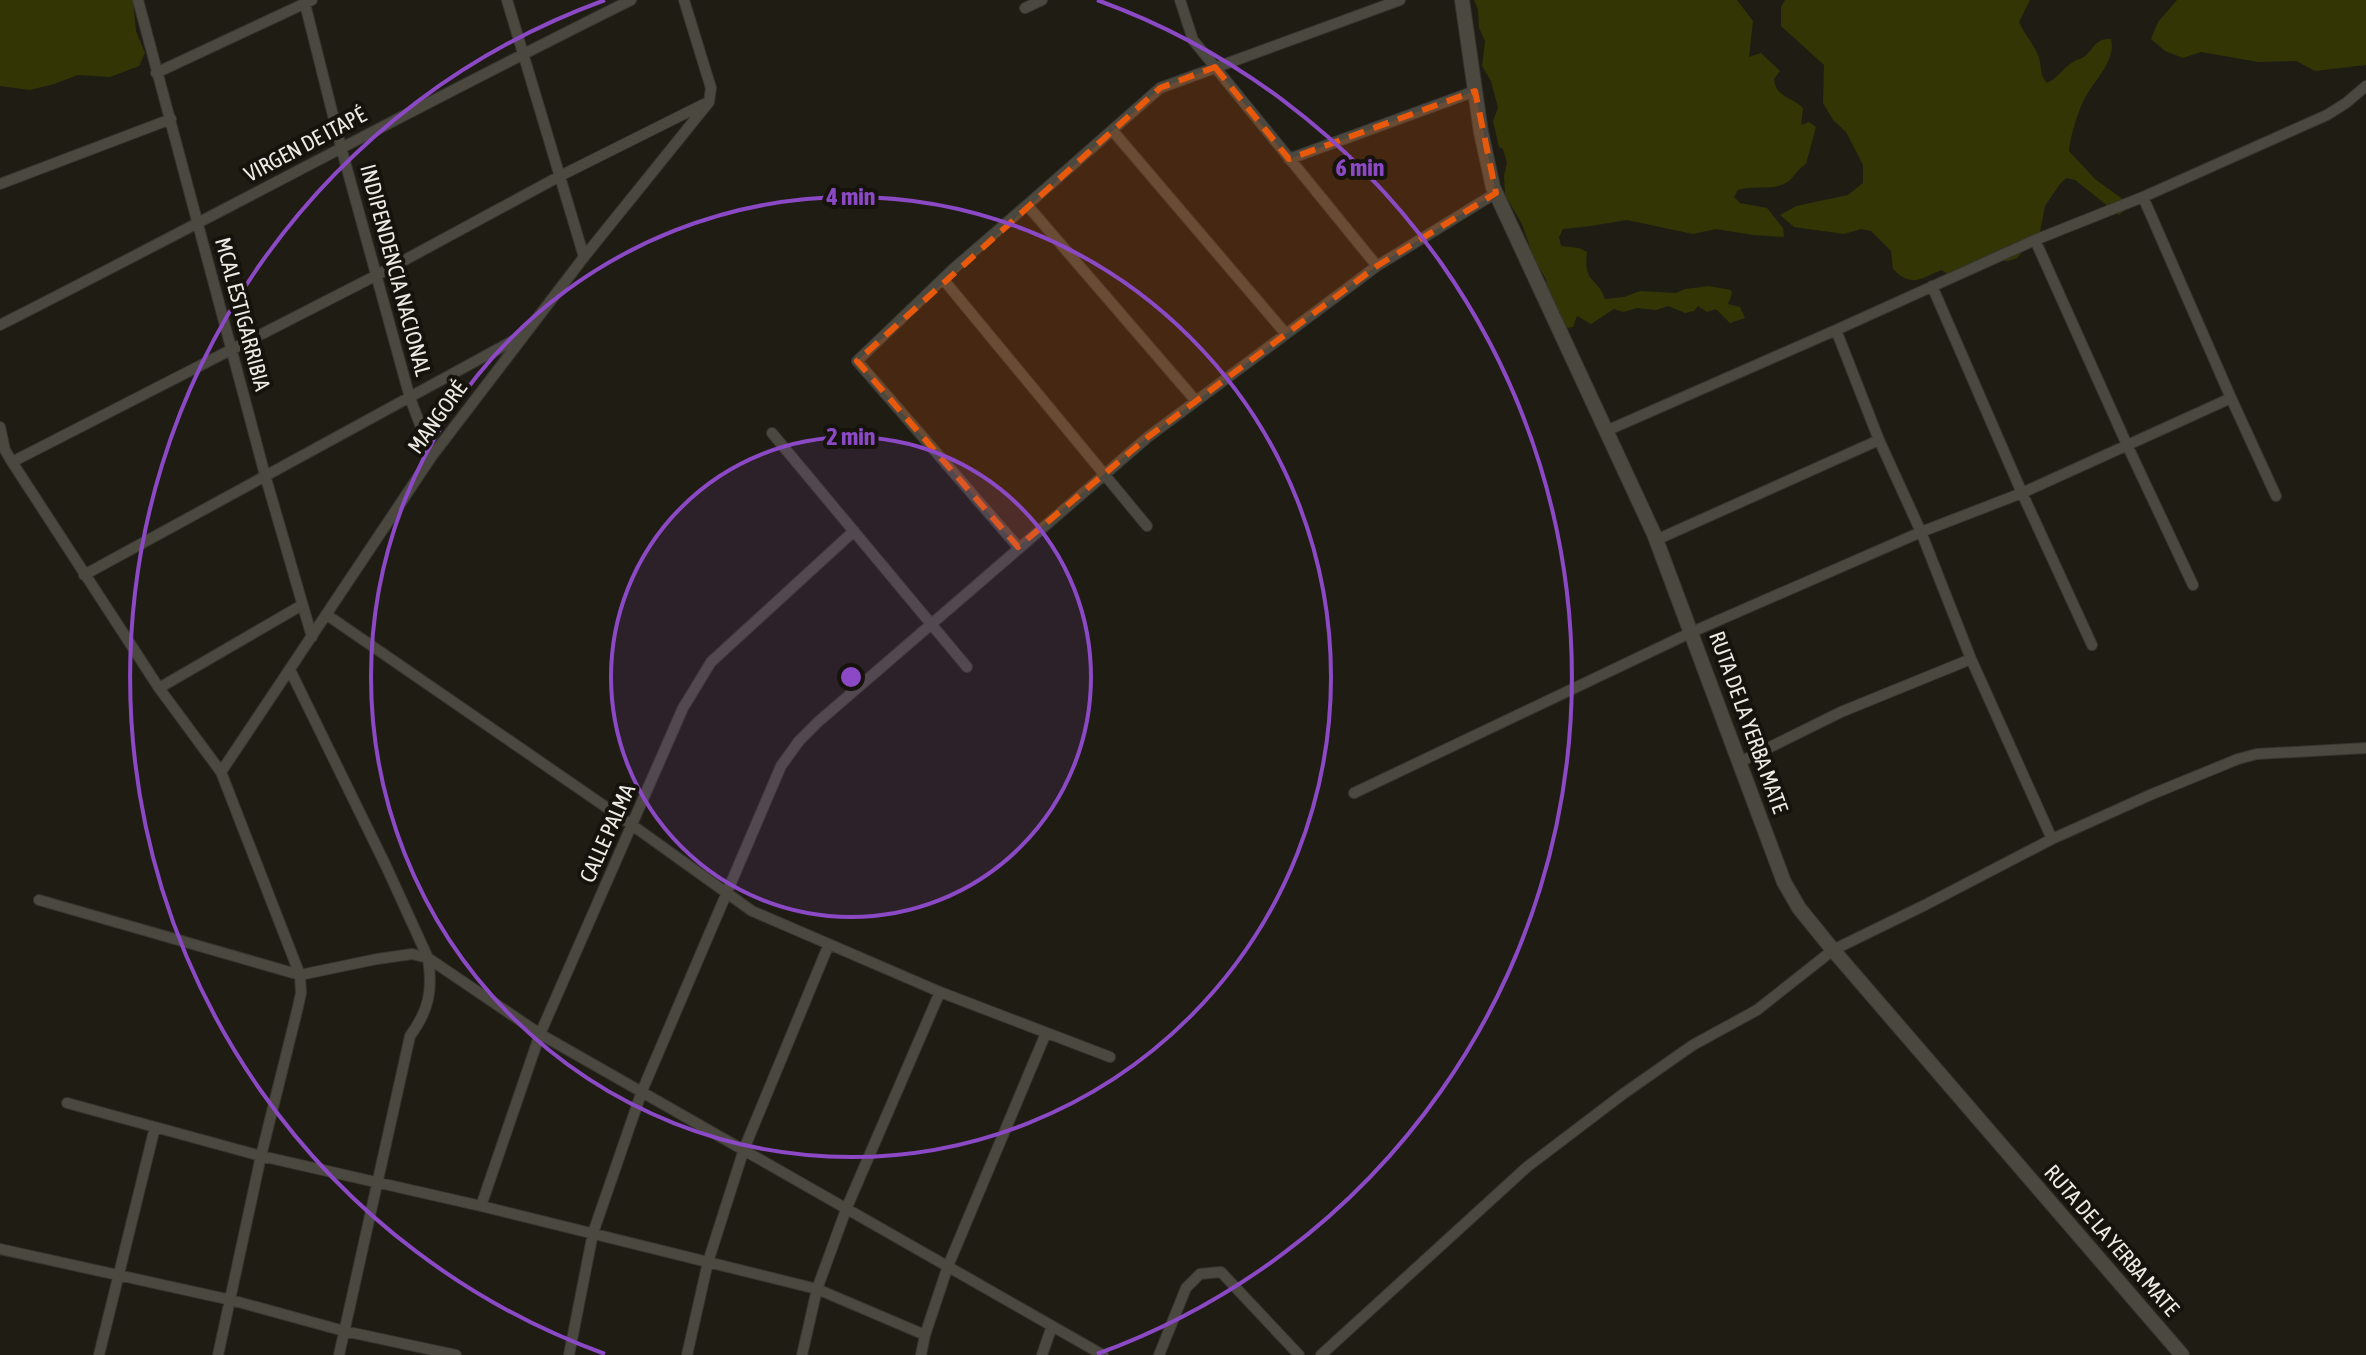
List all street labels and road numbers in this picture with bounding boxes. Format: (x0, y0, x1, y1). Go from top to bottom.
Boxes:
street label: VIRGEN DE ITAPÉ (240, 101, 371, 187)
street label: INDIPENDENCIA NACIONAL (355, 161, 437, 379)
street label: MCAL ESTIGARRIBIA (210, 234, 276, 394)
street label: MANGORÉ (402, 375, 472, 458)
street label: RUTA DE LA YERBA MATE (1704, 628, 1794, 817)
street label: CALLE PALMA (574, 780, 640, 886)
street label: RUTA DE LA YERBA MATE (2039, 1159, 2185, 1321)

